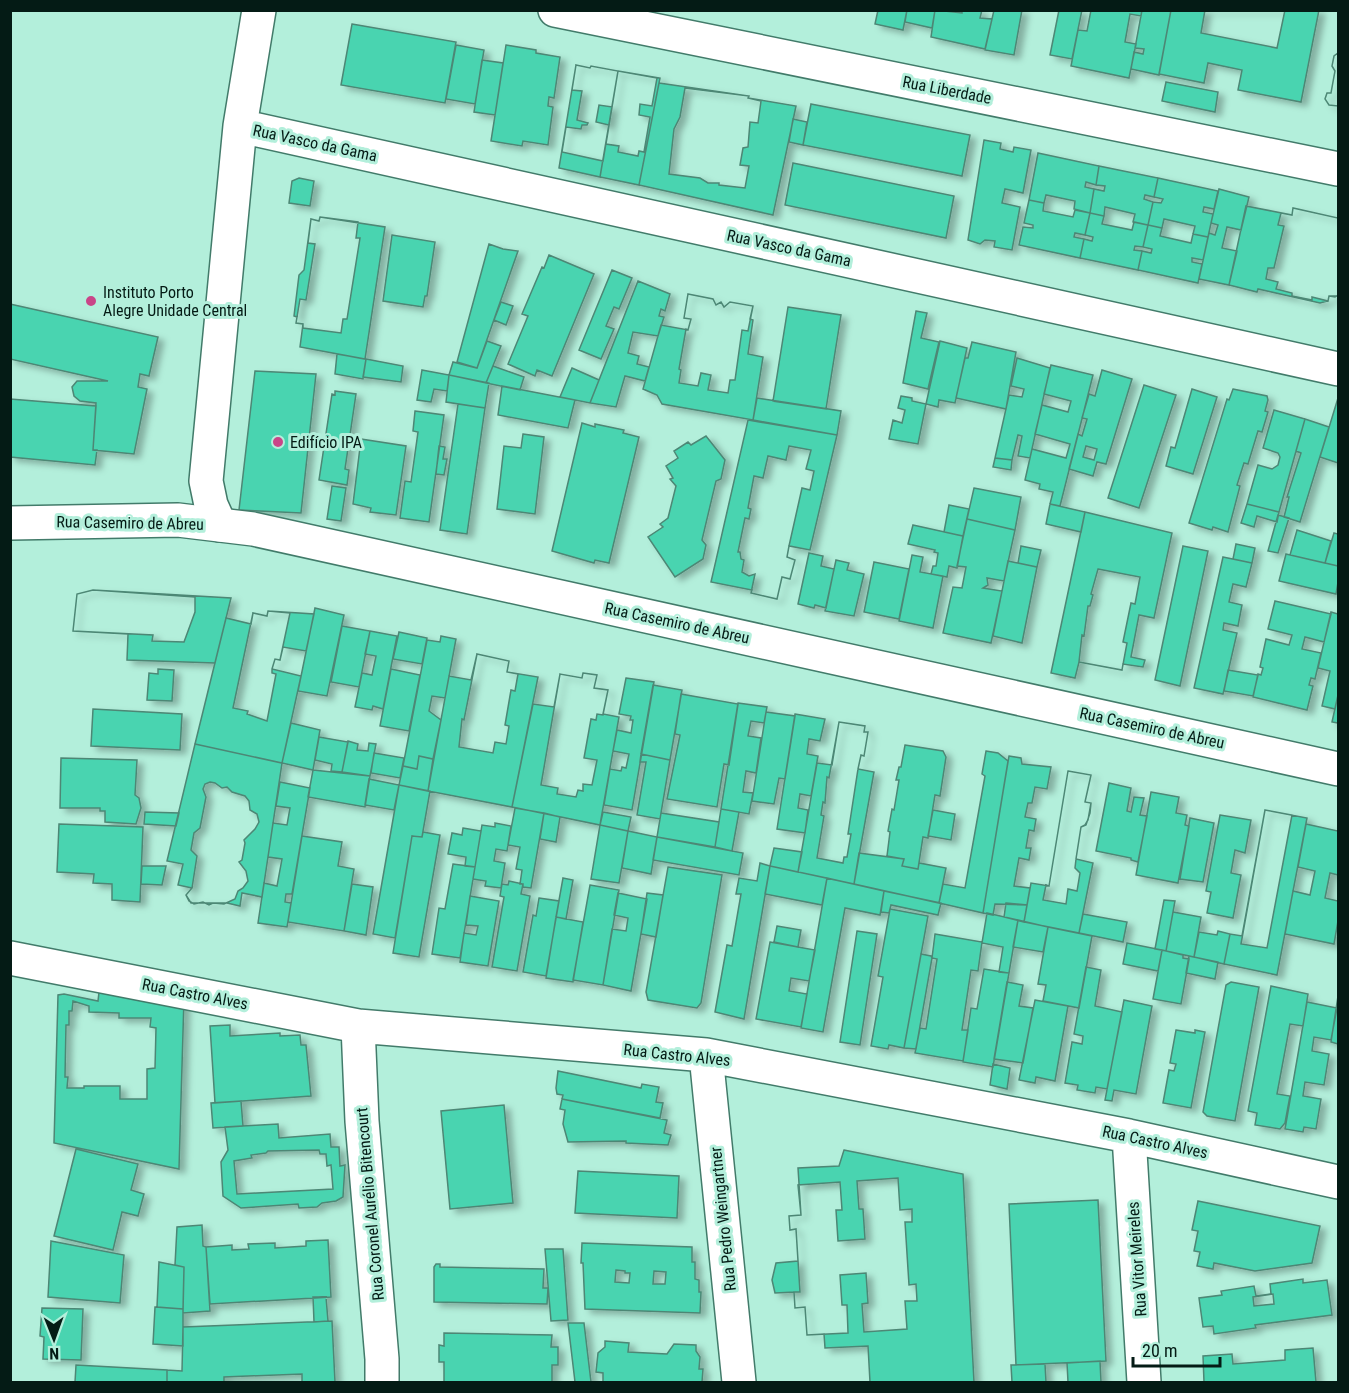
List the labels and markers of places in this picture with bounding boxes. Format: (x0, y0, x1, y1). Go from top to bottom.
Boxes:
place label: Instituto Porto Alegre Unidade Central (103, 283, 247, 320)
marker: Instituto Porto Alegre Unidade Central (84, 294, 98, 308)
place label: Edifício IPA (290, 433, 362, 452)
marker: Edifício IPA (271, 435, 285, 449)

